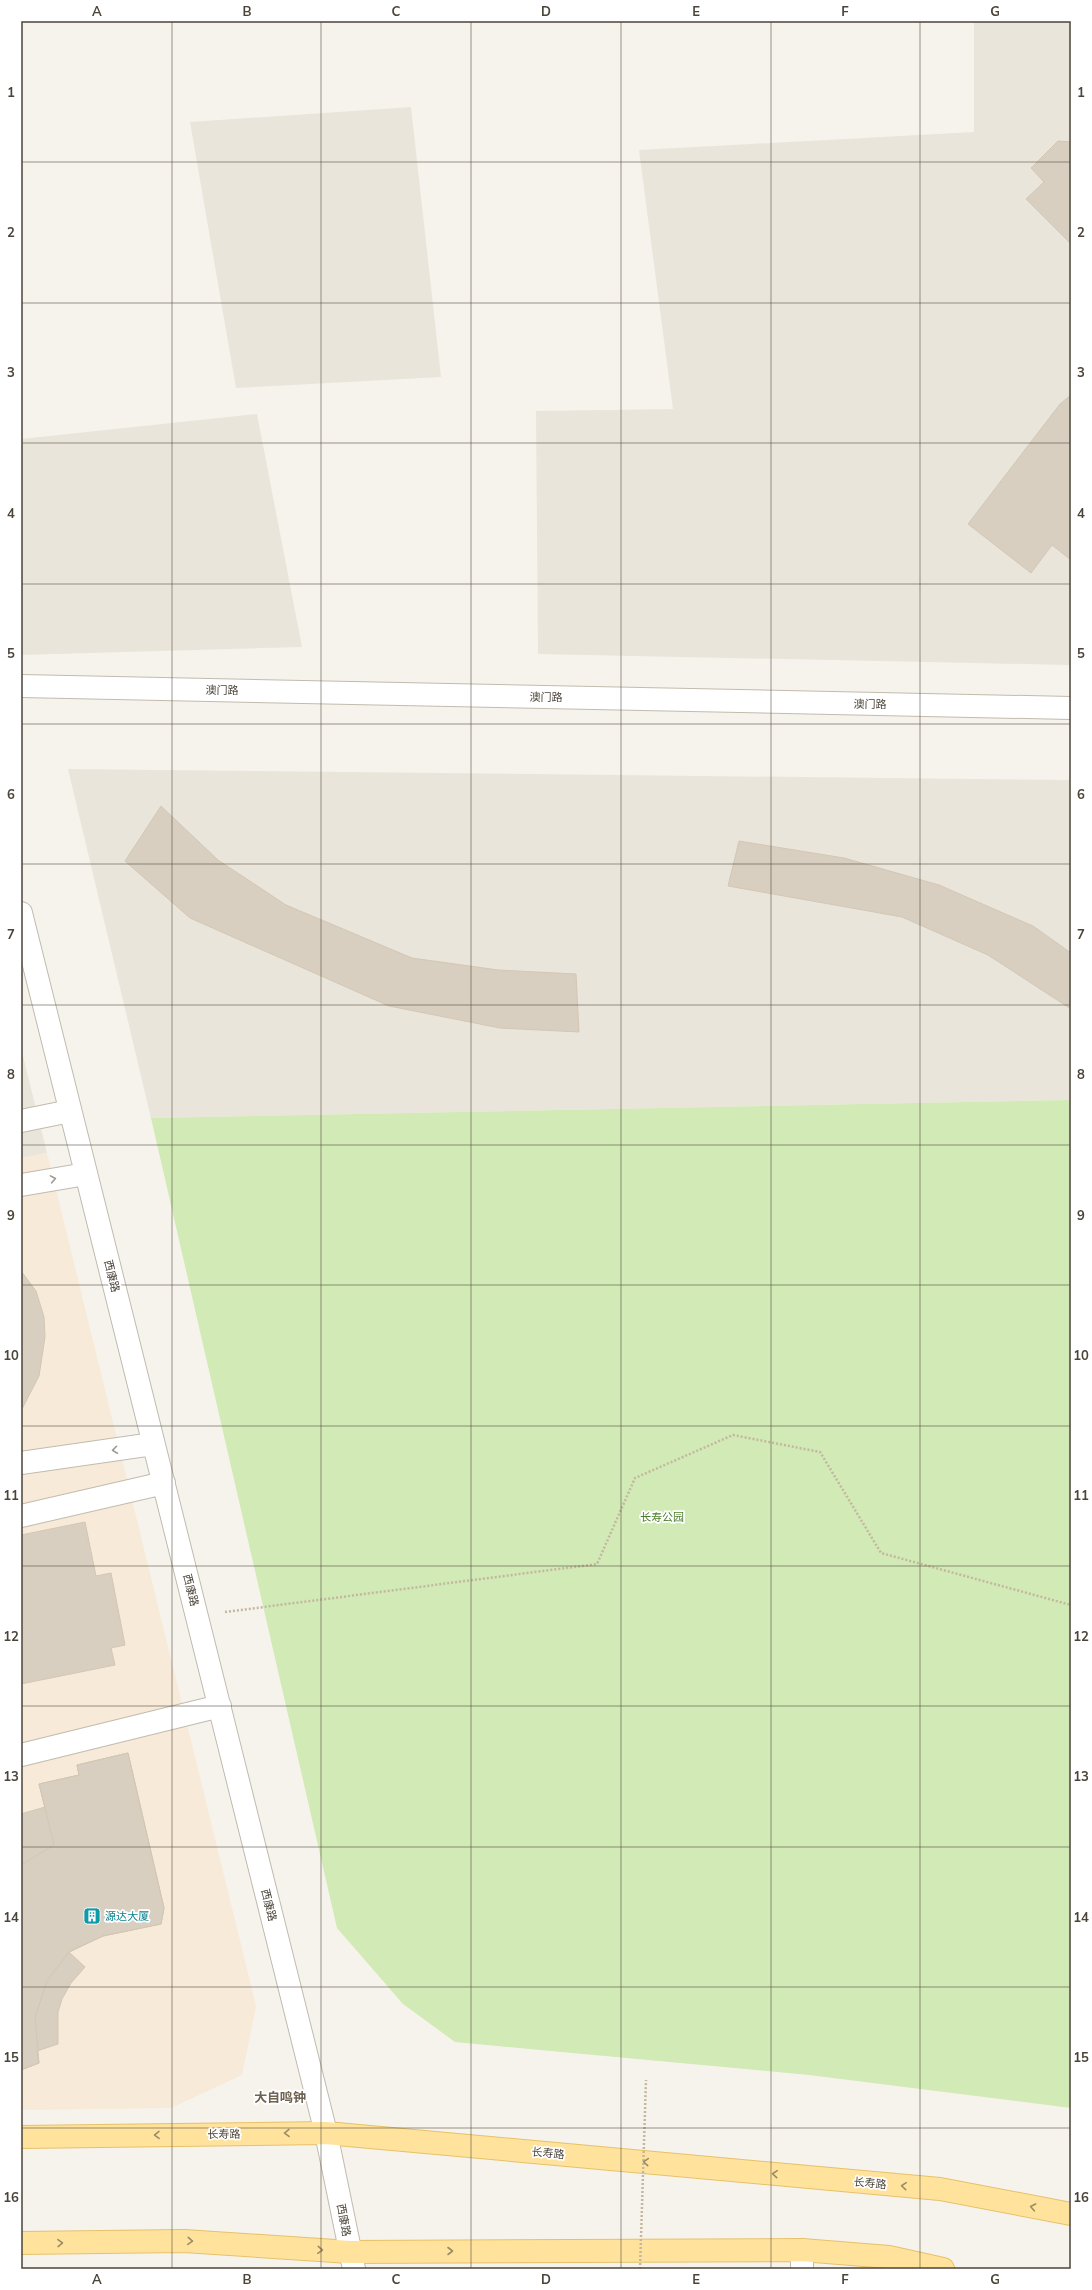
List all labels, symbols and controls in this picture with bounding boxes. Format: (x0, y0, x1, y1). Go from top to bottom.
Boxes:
text: A (92, 3, 102, 19)
text: B (243, 3, 252, 19)
text: C (392, 3, 401, 19)
text: D (541, 3, 551, 19)
text: E (692, 3, 700, 19)
text: F (841, 3, 849, 19)
text: G (990, 3, 1000, 19)
text: 1 (7, 84, 15, 100)
text: 1 (1077, 84, 1085, 100)
text: 2 (7, 224, 15, 240)
text: 2 (1077, 224, 1085, 240)
text: 3 (7, 364, 15, 380)
text: 3 (1077, 364, 1085, 380)
text: 4 (7, 505, 15, 521)
text: 4 (1077, 505, 1085, 521)
text: 5 (7, 645, 15, 661)
text: 5 (1077, 645, 1085, 661)
street label: 澳门路 (205, 683, 239, 697)
street label: 澳门路 (529, 690, 563, 704)
street label: 澳门路 (853, 697, 887, 711)
text: 6 (7, 786, 15, 802)
text: 6 (1077, 786, 1085, 802)
text: 7 (7, 926, 15, 942)
text: 7 (1077, 926, 1085, 942)
text: 8 (7, 1066, 15, 1082)
text: 8 (1077, 1066, 1085, 1082)
one-way arrow (50, 1176, 57, 1184)
text: 9 (7, 1207, 15, 1223)
text: 9 (1077, 1207, 1085, 1223)
street label: 西康路 (101, 1258, 123, 1294)
text: 10 (3, 1347, 19, 1363)
text: 10 (1073, 1347, 1089, 1363)
one-way arrow (112, 1445, 118, 1454)
text: 11 (3, 1487, 19, 1503)
text: 11 (1073, 1487, 1089, 1503)
park label: 长寿公园 (640, 1510, 684, 1524)
street label: 西康路 (180, 1572, 202, 1608)
text: 12 (3, 1628, 19, 1644)
text: 12 (1073, 1628, 1089, 1644)
text: 13 (3, 1768, 19, 1784)
text: 13 (1073, 1768, 1089, 1784)
street label: 西康路 (258, 1887, 280, 1923)
building icon: 源达大厦 (82, 1906, 102, 1926)
text: 14 (3, 1909, 19, 1925)
place label: 源达大厦 (105, 1909, 149, 1923)
text: 14 (1073, 1909, 1089, 1925)
text: 15 (3, 2049, 19, 2065)
text: 15 (1073, 2049, 1089, 2065)
district label: 大自鸣钟 (254, 2089, 306, 2105)
street label: 长寿路 (207, 2127, 241, 2141)
one-way arrow (284, 2129, 290, 2137)
one-way arrow (154, 2131, 160, 2139)
street label: 长寿路 (531, 2145, 565, 2161)
one-way arrow (643, 2158, 649, 2167)
one-way arrow (772, 2170, 778, 2179)
street label: 长寿路 (853, 2175, 887, 2191)
one-way arrow (901, 2182, 908, 2191)
text: 16 (3, 2189, 19, 2205)
text: 16 (1073, 2189, 1089, 2205)
street label: 西康路 (334, 2202, 354, 2238)
one-way arrow (1030, 2203, 1036, 2212)
one-way arrow (187, 2237, 193, 2245)
one-way arrow (57, 2239, 63, 2247)
one-way arrow (317, 2245, 323, 2254)
one-way arrow (447, 2247, 453, 2255)
text: A (92, 2271, 102, 2287)
text: B (243, 2271, 252, 2287)
text: C (392, 2271, 401, 2287)
text: D (541, 2271, 551, 2287)
text: E (692, 2271, 700, 2287)
text: F (841, 2271, 849, 2287)
text: G (990, 2271, 1000, 2287)

